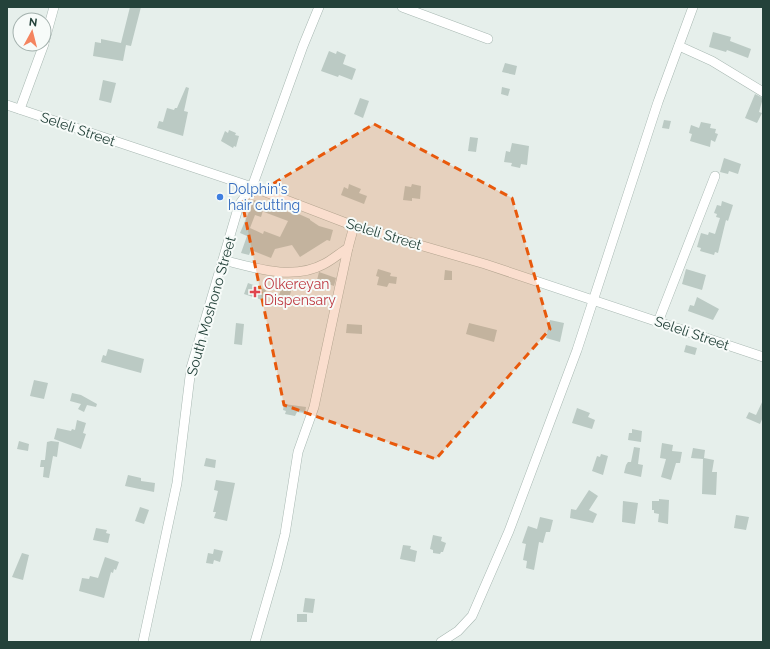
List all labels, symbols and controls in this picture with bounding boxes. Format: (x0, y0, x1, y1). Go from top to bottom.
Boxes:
north arrow (12, 12, 52, 52)
text: N (28, 16, 38, 30)
street label: Seleli Street (39, 109, 118, 149)
place label: Dolphin's hair cutting (228, 181, 300, 213)
marker: Dolphin's hair cutting (215, 192, 225, 202)
street label: Seleli Street (344, 215, 424, 253)
street label: South Moshono Street (183, 234, 239, 378)
place label: Olkereyan Dispensary (264, 276, 336, 308)
marker: Olkereyan Dispensary (249, 286, 261, 298)
street label: Seleli Street (653, 313, 732, 353)

